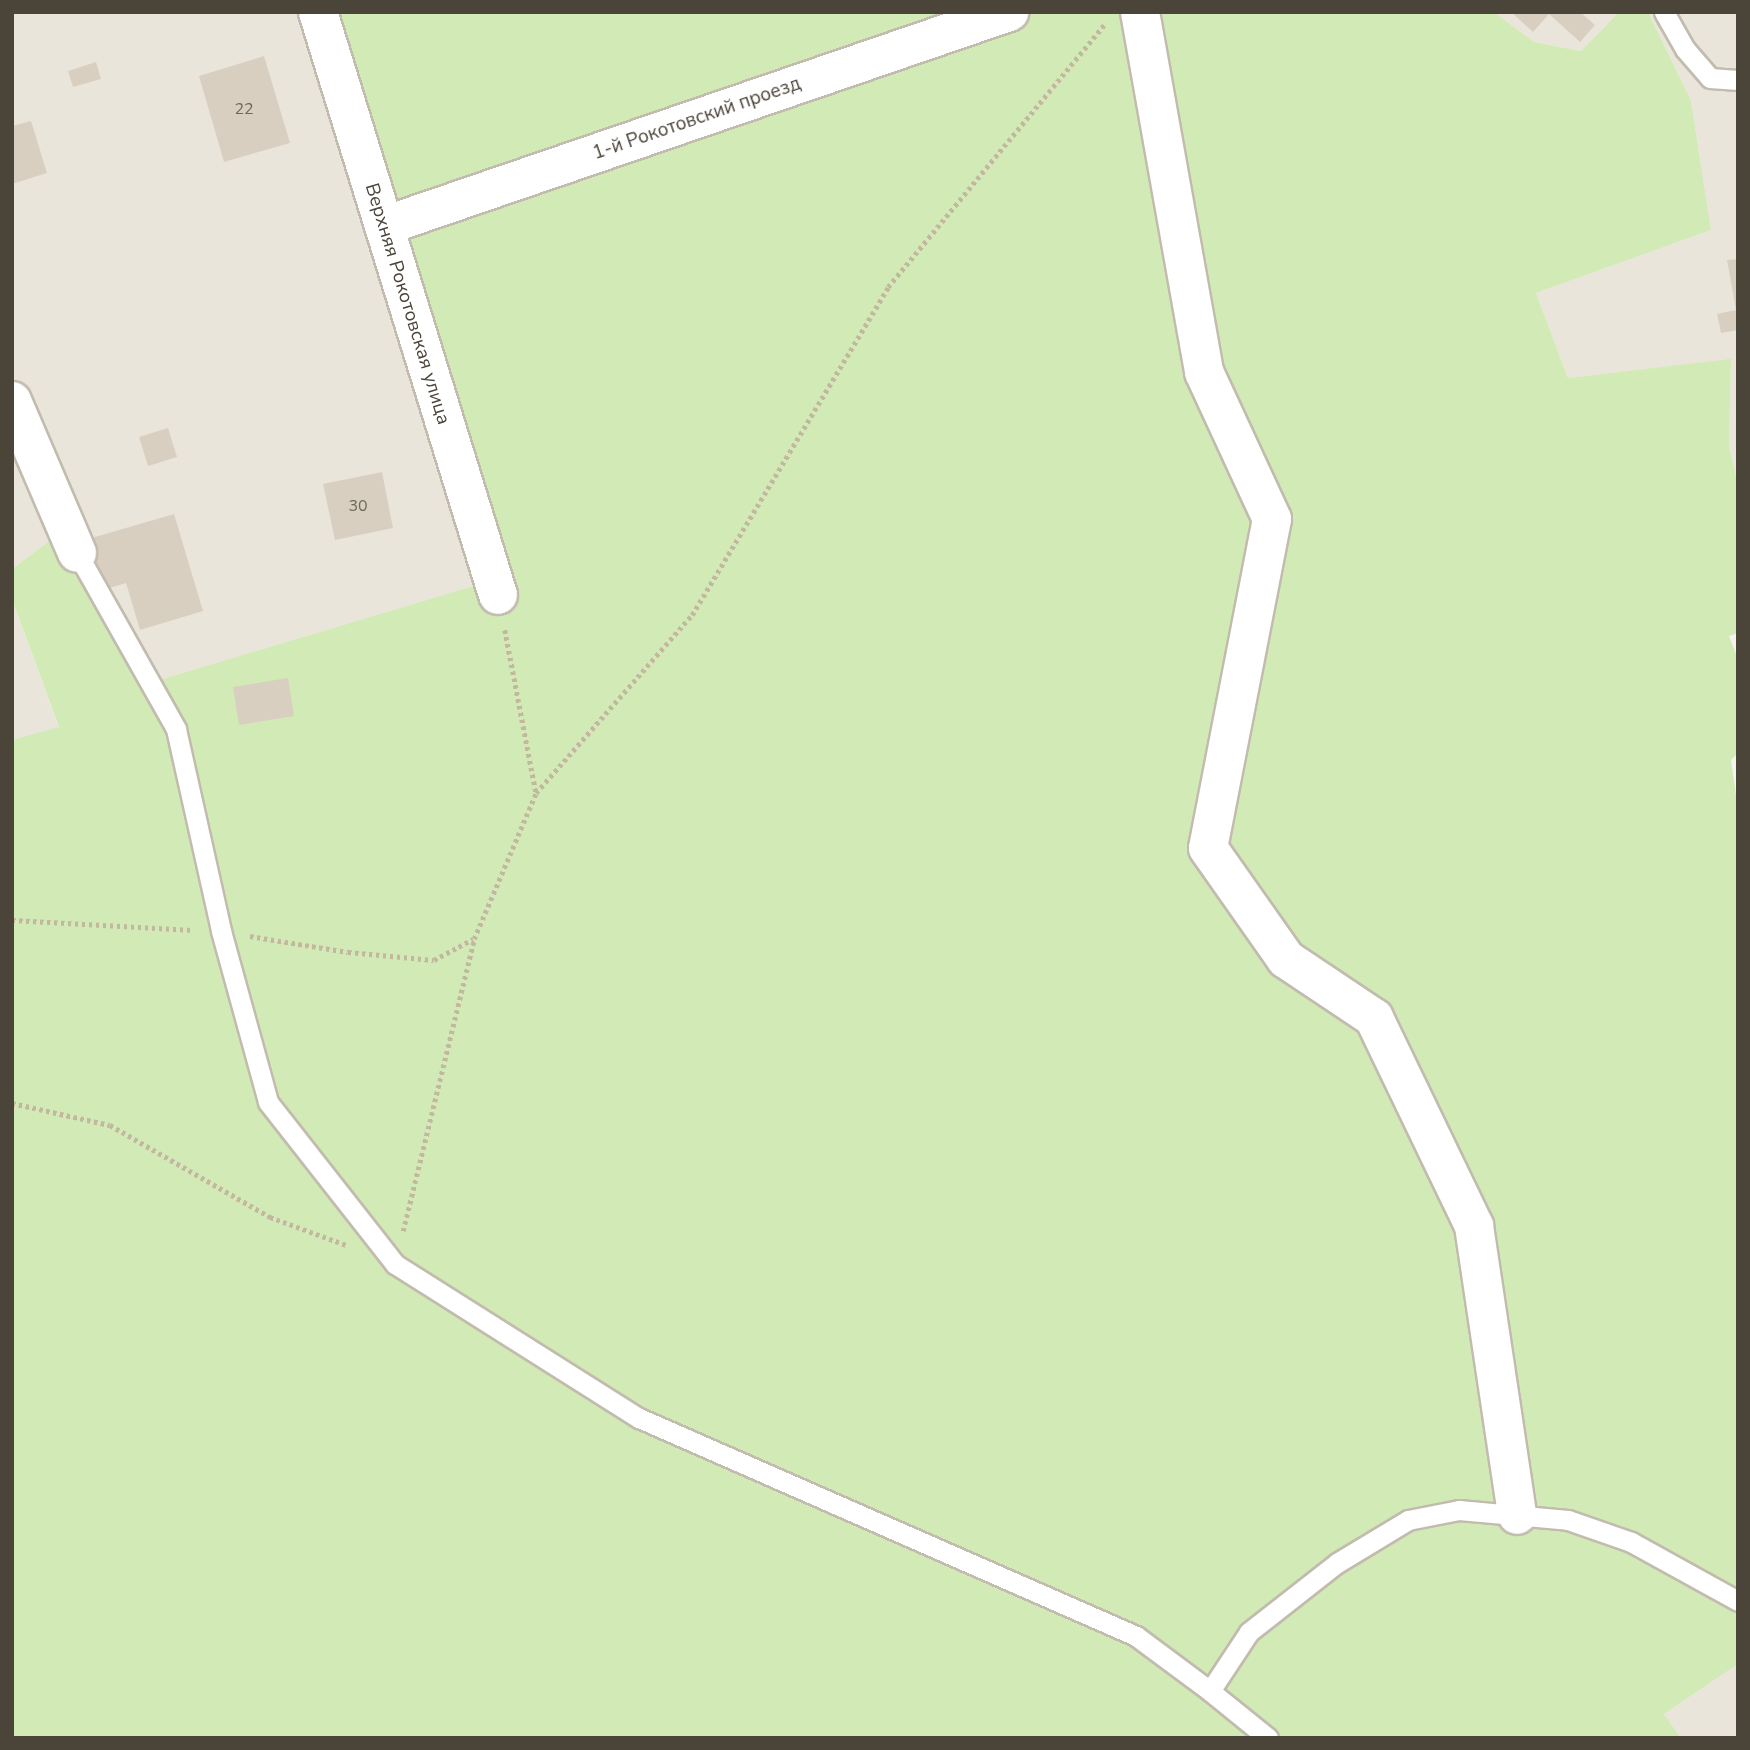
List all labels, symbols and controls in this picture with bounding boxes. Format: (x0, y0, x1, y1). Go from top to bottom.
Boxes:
street label: 1-й Рокотовский проезд (590, 73, 804, 165)
house number: 22 (234, 99, 254, 119)
street label: Верхняя Рокотовская улица (359, 181, 455, 427)
house number: 30 (348, 496, 368, 516)

